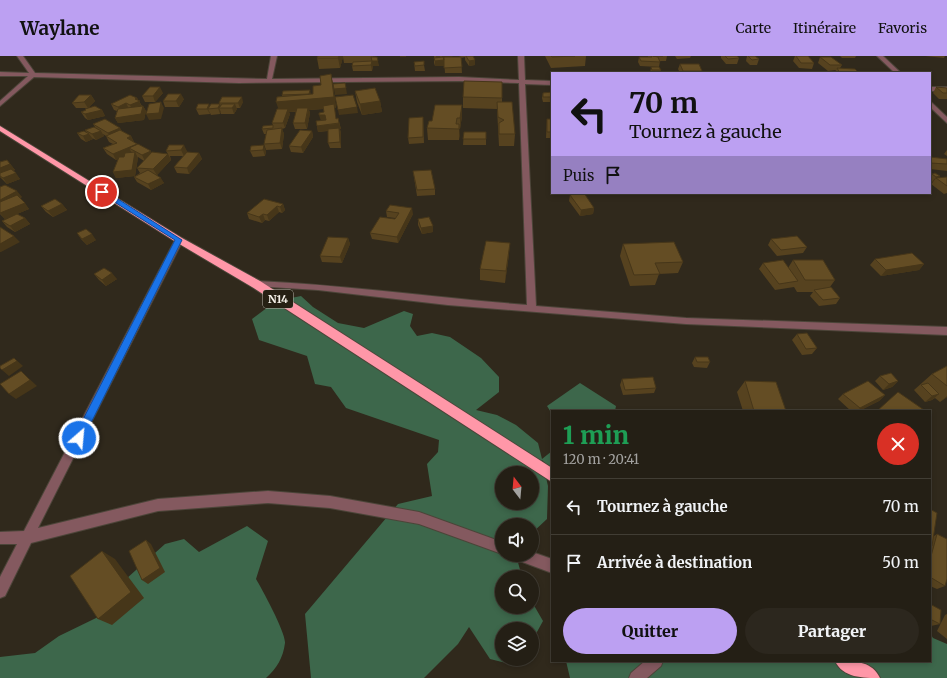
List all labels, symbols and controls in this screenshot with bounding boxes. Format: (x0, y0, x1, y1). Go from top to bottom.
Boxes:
text: Waylane (20, 16, 100, 40)
text: Carte (736, 19, 771, 37)
text: Itinéraire (793, 19, 856, 37)
text: Favoris (878, 19, 927, 37)
text: 70 m (629, 85, 698, 121)
icon: left (563, 88, 615, 140)
text: Tournez à gauche (629, 120, 782, 143)
icon: arrive (602, 164, 624, 186)
text: Puis (563, 166, 594, 185)
pin (85, 175, 119, 209)
icon: arrive (91, 181, 113, 203)
road number: N14 (263, 290, 293, 308)
position arrow (58, 417, 100, 459)
text: 1 min (563, 420, 629, 451)
button: close (877, 423, 919, 465)
text: 120 m · 20:41 (563, 451, 639, 468)
north arrow (495, 466, 539, 510)
map controls (495, 466, 539, 666)
icon: left (563, 496, 585, 518)
text: Tournez à gauche (597, 497, 728, 516)
text: 70 m (883, 497, 919, 516)
button: sound (495, 518, 539, 562)
icon: arrive (563, 552, 585, 574)
text: Arrivée à destination (597, 553, 752, 572)
text: 50 m (882, 553, 919, 572)
button: search (495, 570, 539, 614)
button: Quitter (563, 608, 737, 654)
button: Partager (745, 608, 919, 654)
button: layers (495, 622, 539, 666)

